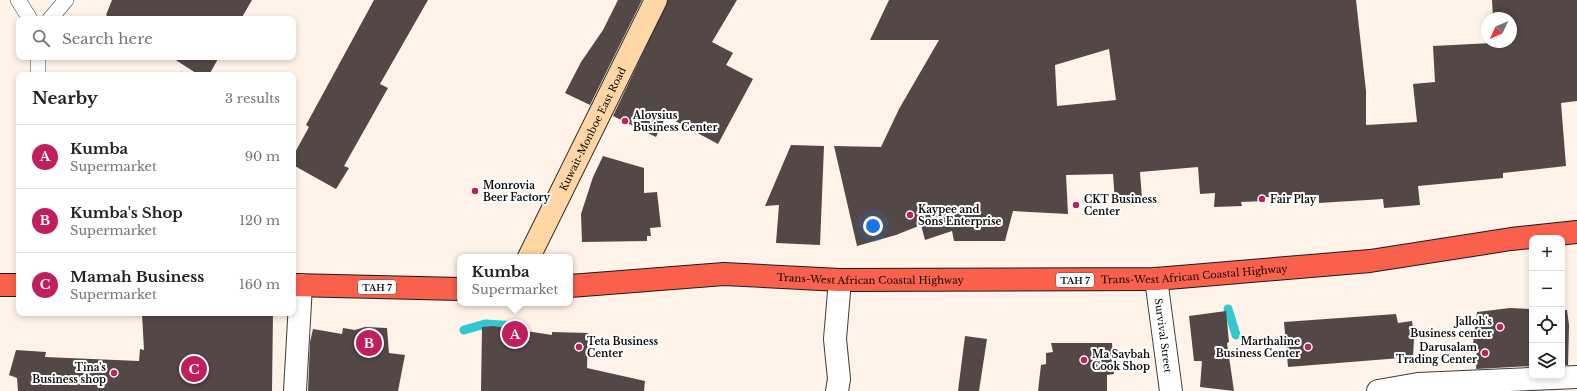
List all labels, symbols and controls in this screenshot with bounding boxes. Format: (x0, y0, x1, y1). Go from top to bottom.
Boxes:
north arrow (1481, 12, 1517, 48)
search box (16, 16, 296, 60)
icon: search (30, 27, 52, 49)
text: Search here (62, 29, 153, 48)
street label: Kuwait-Monboe East Road (556, 65, 629, 193)
text: Nearby (32, 88, 98, 109)
text: 3 results (225, 90, 280, 107)
place label: Aloysius Business Center (632, 109, 717, 134)
marker: Aloysius Business Center (620, 116, 630, 126)
text: Kumba (70, 139, 128, 158)
text: A (40, 148, 50, 165)
text: 90 m (245, 148, 280, 165)
text: Supermarket (70, 158, 157, 175)
place label: Monrovia Beer Factory (483, 179, 551, 204)
marker: Monrovia Beer Factory (470, 186, 480, 196)
place label: CKT Business Center (1084, 193, 1157, 218)
place label: Fair Play (1270, 193, 1317, 206)
marker: Fair Play (1257, 194, 1267, 204)
marker: CKT Business Center (1071, 200, 1081, 210)
text: Kumba's Shop (70, 203, 183, 222)
place label: Kaypee and Sons Enterprise (918, 203, 1002, 228)
marker: Kaypee and Sons Enterprise (905, 210, 915, 220)
text: B (40, 212, 50, 229)
text: 120 m (239, 212, 280, 229)
your location (863, 216, 883, 236)
text: Supermarket (70, 222, 157, 239)
map controls (1529, 235, 1565, 379)
button: + (1529, 235, 1565, 271)
popup (457, 254, 573, 306)
street label: Trans-West African Coastal Highway (1101, 261, 1289, 286)
text: Kumba (472, 262, 530, 281)
text: Mamah Business (70, 267, 204, 286)
street label: Trans-West African Coastal Highway (777, 270, 965, 287)
button: − (1529, 271, 1565, 307)
road number: TAH 7 (1056, 273, 1094, 287)
text: C (40, 276, 50, 293)
text: 160 m (239, 276, 280, 293)
road number: TAH 7 (358, 280, 396, 294)
text: Supermarket (472, 281, 558, 298)
text: Supermarket (70, 286, 157, 303)
street label: Survival Street (1152, 297, 1175, 374)
button: locate (1529, 307, 1565, 343)
place label: Jalloh's Business center (1410, 315, 1492, 340)
pin: A (502, 319, 528, 349)
marker: Jalloh's Business center (1495, 322, 1505, 332)
pin: B (356, 328, 382, 358)
place label: Teta Business Center (587, 335, 659, 360)
place label: Marthaline Business Center (1216, 335, 1300, 360)
place label: Darusalam Trading Center (1396, 341, 1477, 366)
marker: Teta Business Center (574, 342, 584, 352)
marker: Marthaline Business Center (1303, 342, 1313, 352)
button: layers (1529, 343, 1565, 379)
place label: Ma Saybah Cook Shop (1092, 348, 1151, 373)
marker: Darusalam Trading Center (1480, 348, 1490, 358)
pin: C (181, 354, 207, 384)
marker: Ma Saybah Cook Shop (1079, 355, 1089, 365)
place label: Tina's Business shop (32, 361, 106, 386)
marker: Tina's Business shop (109, 368, 119, 378)

